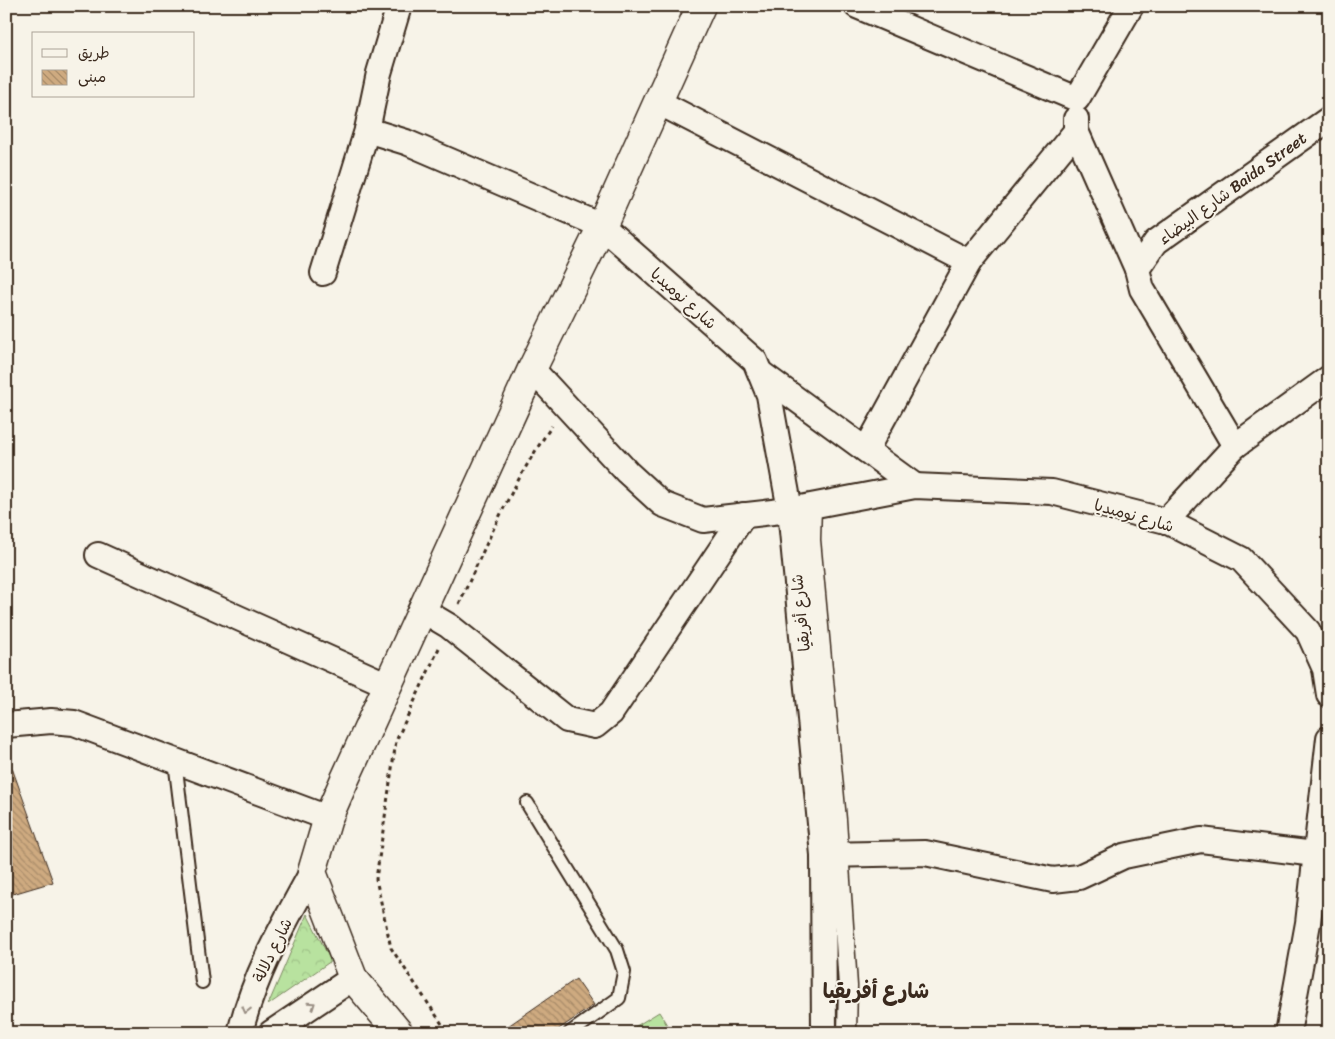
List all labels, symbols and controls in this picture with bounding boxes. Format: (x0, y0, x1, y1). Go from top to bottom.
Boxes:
legend (32, 32, 195, 98)
text: طريق (78, 40, 110, 66)
text: مبنى (78, 64, 106, 90)
street label: شارع البيضاء Baida Street (1152, 124, 1313, 253)
street label: شارع نوميديا (643, 260, 724, 337)
street label: شارع نوميديا (1090, 490, 1177, 541)
street label: شارع أفريقيا (782, 573, 819, 653)
street label: شارع دلالة (244, 913, 301, 988)
district label: شارع أفريقيا (823, 972, 929, 1010)
one-way arrow (307, 1002, 316, 1012)
one-way arrow (241, 1005, 252, 1014)

